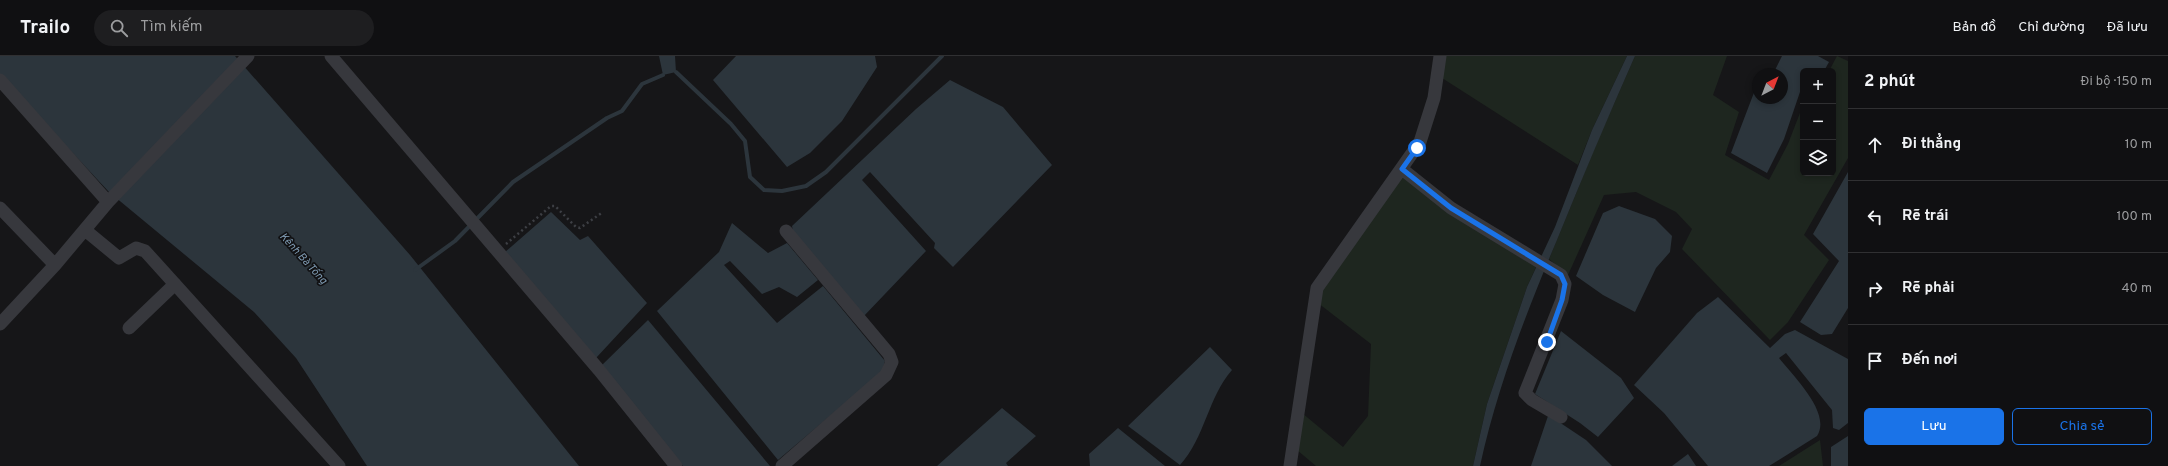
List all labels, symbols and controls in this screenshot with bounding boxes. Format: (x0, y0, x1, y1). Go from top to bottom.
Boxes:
search box (94, 10, 374, 46)
text: Trailo (20, 16, 70, 40)
icon: search (108, 17, 130, 39)
text: Tìm kiếm (140, 18, 203, 37)
text: Bản đồ (1952, 19, 1996, 36)
text: Chỉ đường (2018, 19, 2085, 36)
text: Đã lưu (2107, 19, 2148, 36)
north arrow (1752, 68, 1788, 104)
map controls (1800, 68, 1836, 176)
button: + (1800, 68, 1836, 104)
text: 2 phút (1864, 71, 1915, 93)
text: Đi bộ · 150 m (2081, 74, 2152, 90)
button: − (1800, 104, 1836, 140)
icon: ahead (1864, 134, 1886, 156)
text: Đi thẳng (1902, 135, 1961, 154)
text: 10 m (2125, 137, 2152, 153)
route start (1408, 139, 1426, 157)
button: layers (1800, 140, 1836, 176)
icon: left (1864, 206, 1886, 228)
text: Rẽ trái (1902, 207, 1949, 226)
text: 100 m (2116, 209, 2152, 225)
water label: Kênh Bà Tống (276, 230, 331, 288)
icon: right (1864, 278, 1886, 300)
text: Rẽ phải (1902, 279, 1955, 298)
text: 40 m (2122, 281, 2152, 297)
route end (1538, 333, 1556, 351)
icon: arrive (1864, 350, 1886, 372)
text: Đến nơi (1902, 351, 1958, 370)
button: Lưu (1864, 408, 2004, 445)
button: Chia sẻ (2012, 408, 2152, 445)

